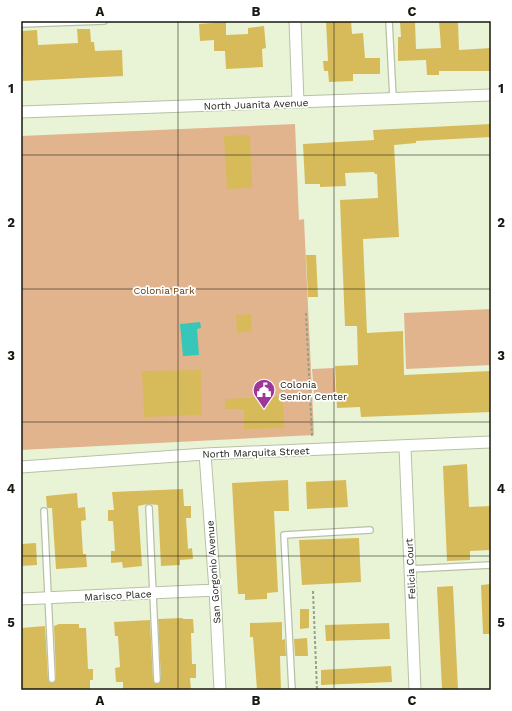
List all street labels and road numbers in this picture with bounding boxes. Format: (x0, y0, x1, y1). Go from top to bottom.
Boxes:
street label: North Juanita Avenue (203, 97, 309, 112)
street label: North Marquita Street (202, 445, 311, 460)
street label: San Gorgonio Avenue (204, 520, 223, 624)
street label: Felicia Court (403, 537, 418, 600)
street label: Marisco Place (84, 588, 152, 603)

